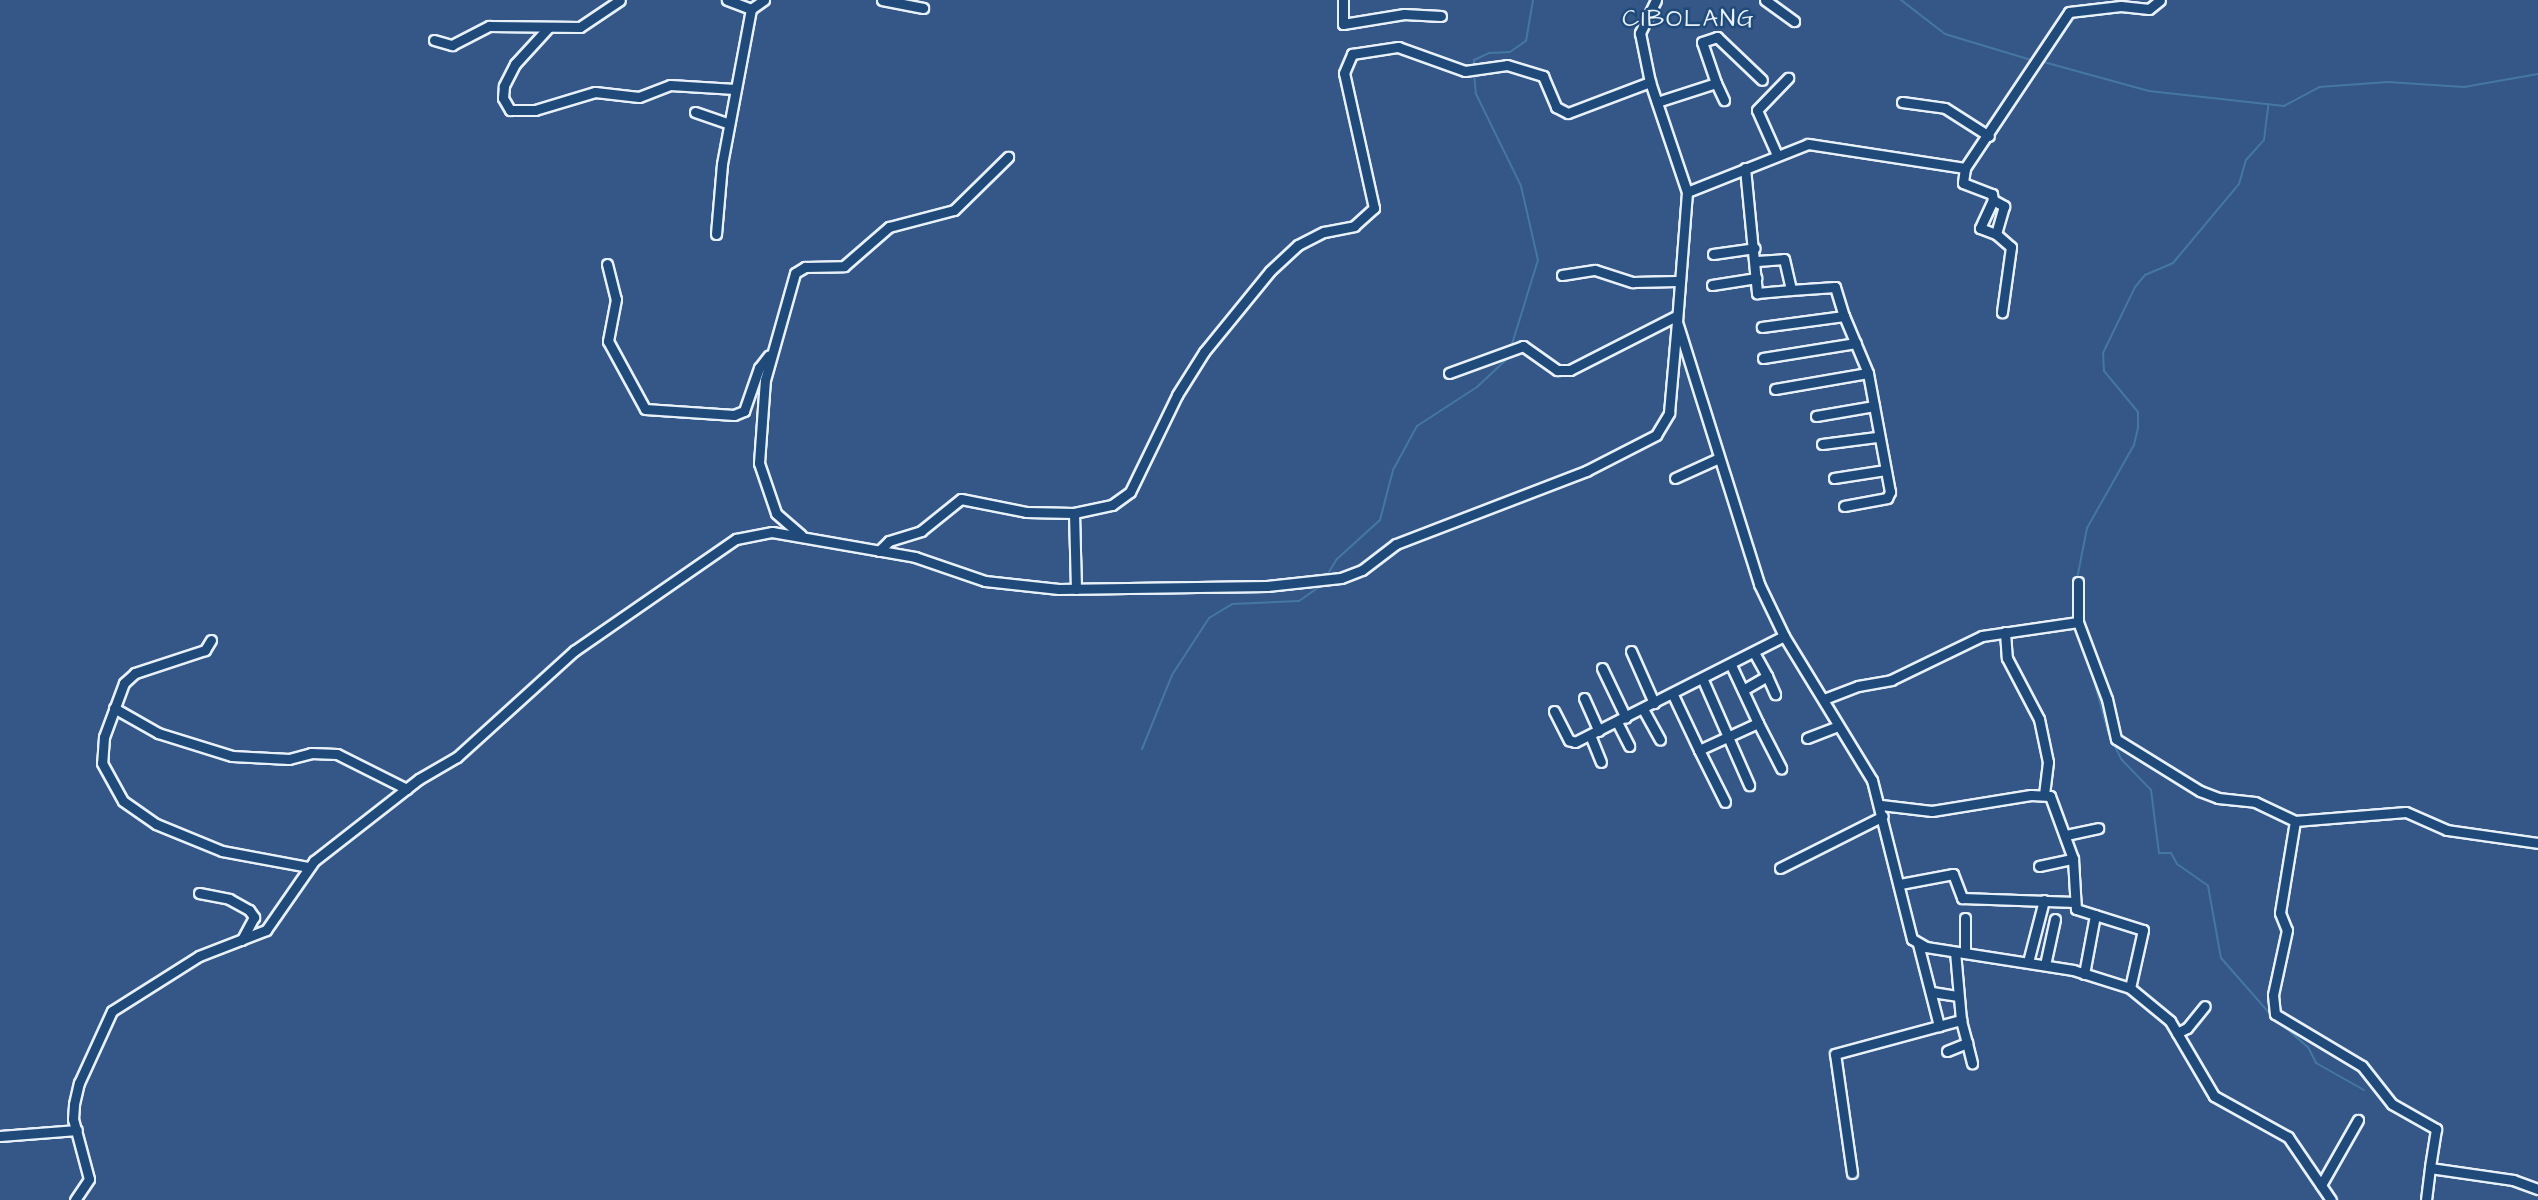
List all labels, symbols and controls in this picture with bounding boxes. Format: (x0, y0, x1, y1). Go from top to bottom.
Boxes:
district label: CIBOLANG (1623, 6, 1755, 34)

